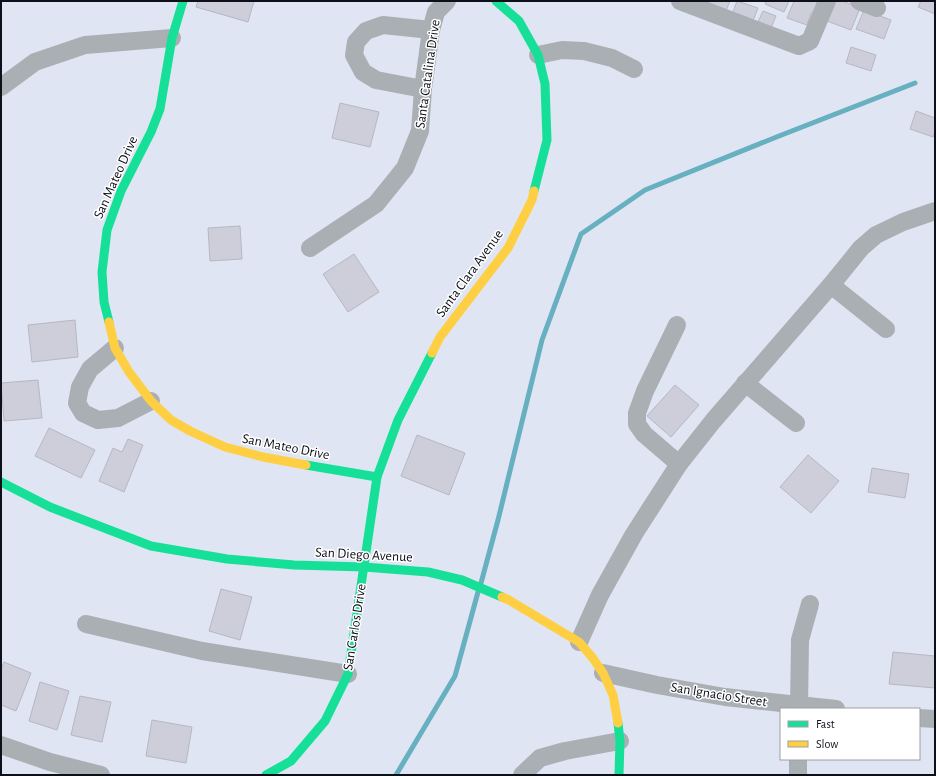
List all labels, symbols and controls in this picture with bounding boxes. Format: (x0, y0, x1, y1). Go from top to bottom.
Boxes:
street label: Santa Catalina Drive (413, 19, 443, 129)
street label: San Mateo Drive (92, 134, 140, 221)
street label: Santa Clara Avenue (434, 227, 506, 320)
street label: San Mateo Drive (241, 432, 331, 462)
street label: San Diego Avenue (315, 545, 413, 565)
street label: San Carlos Drive (341, 583, 369, 671)
street label: San Ignacio Street (670, 680, 768, 710)
legend (780, 708, 920, 760)
text: Fast (816, 718, 835, 730)
text: Slow (816, 738, 838, 750)

